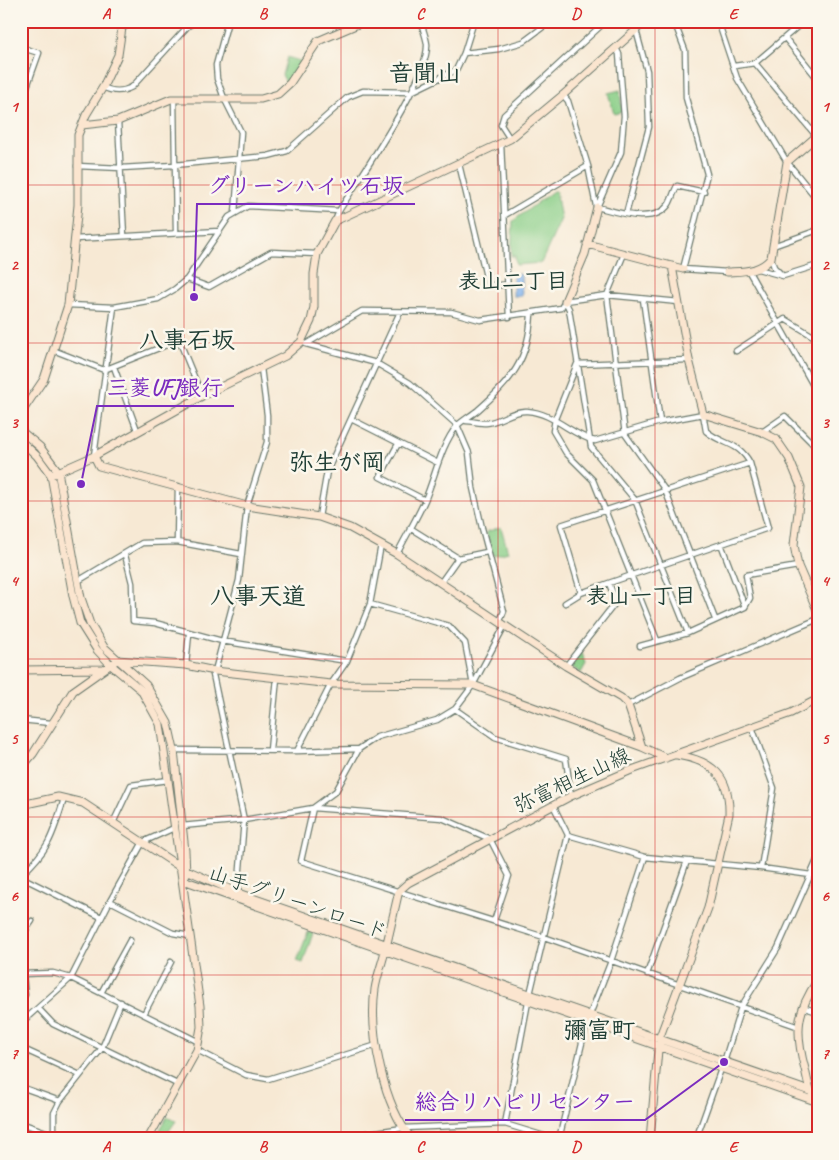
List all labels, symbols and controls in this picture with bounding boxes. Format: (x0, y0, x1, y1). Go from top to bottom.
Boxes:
text: A (102, 4, 112, 24)
text: B (259, 4, 269, 24)
text: C (416, 4, 426, 24)
text: D (571, 4, 582, 24)
text: E (729, 4, 740, 24)
district label: 音聞山 (389, 58, 461, 88)
text: 1 (10, 97, 19, 117)
text: 1 (821, 97, 830, 117)
callout: グリーンハイツ石坂 (197, 167, 415, 204)
text: グリーンハイツ石坂 (208, 172, 404, 200)
text: 2 (10, 255, 19, 275)
text: 2 (821, 255, 830, 275)
district label: 表山二丁目 (458, 267, 568, 295)
district label: 八事石坂 (139, 325, 235, 355)
callout: 三菱UFJ銀行 (97, 369, 234, 406)
text: 三菱UFJ銀行 (107, 374, 223, 402)
text: 3 (10, 413, 19, 433)
text: 3 (821, 413, 830, 433)
district label: 弥生が岡 (289, 447, 385, 477)
text: 4 (10, 571, 19, 591)
text: 4 (821, 571, 830, 591)
district label: 八事天道 (210, 581, 306, 611)
district label: 表山一丁目 (586, 582, 696, 610)
text: 5 (11, 729, 20, 749)
text: 5 (822, 729, 831, 749)
street label: 弥富相生山線 (509, 742, 635, 818)
street label: 山手グリーンロード (205, 859, 391, 945)
text: 6 (10, 886, 19, 906)
text: 6 (821, 886, 830, 906)
district label: 彌富町 (563, 1015, 635, 1045)
text: 7 (10, 1044, 19, 1064)
text: 7 (821, 1044, 830, 1064)
callout: 総合リハビリセンター (405, 1083, 645, 1120)
text: 総合リハビリセンター (415, 1088, 635, 1116)
text: A (102, 1137, 112, 1157)
text: B (259, 1137, 269, 1157)
text: C (416, 1137, 426, 1157)
text: D (571, 1137, 582, 1157)
text: E (729, 1137, 740, 1157)

